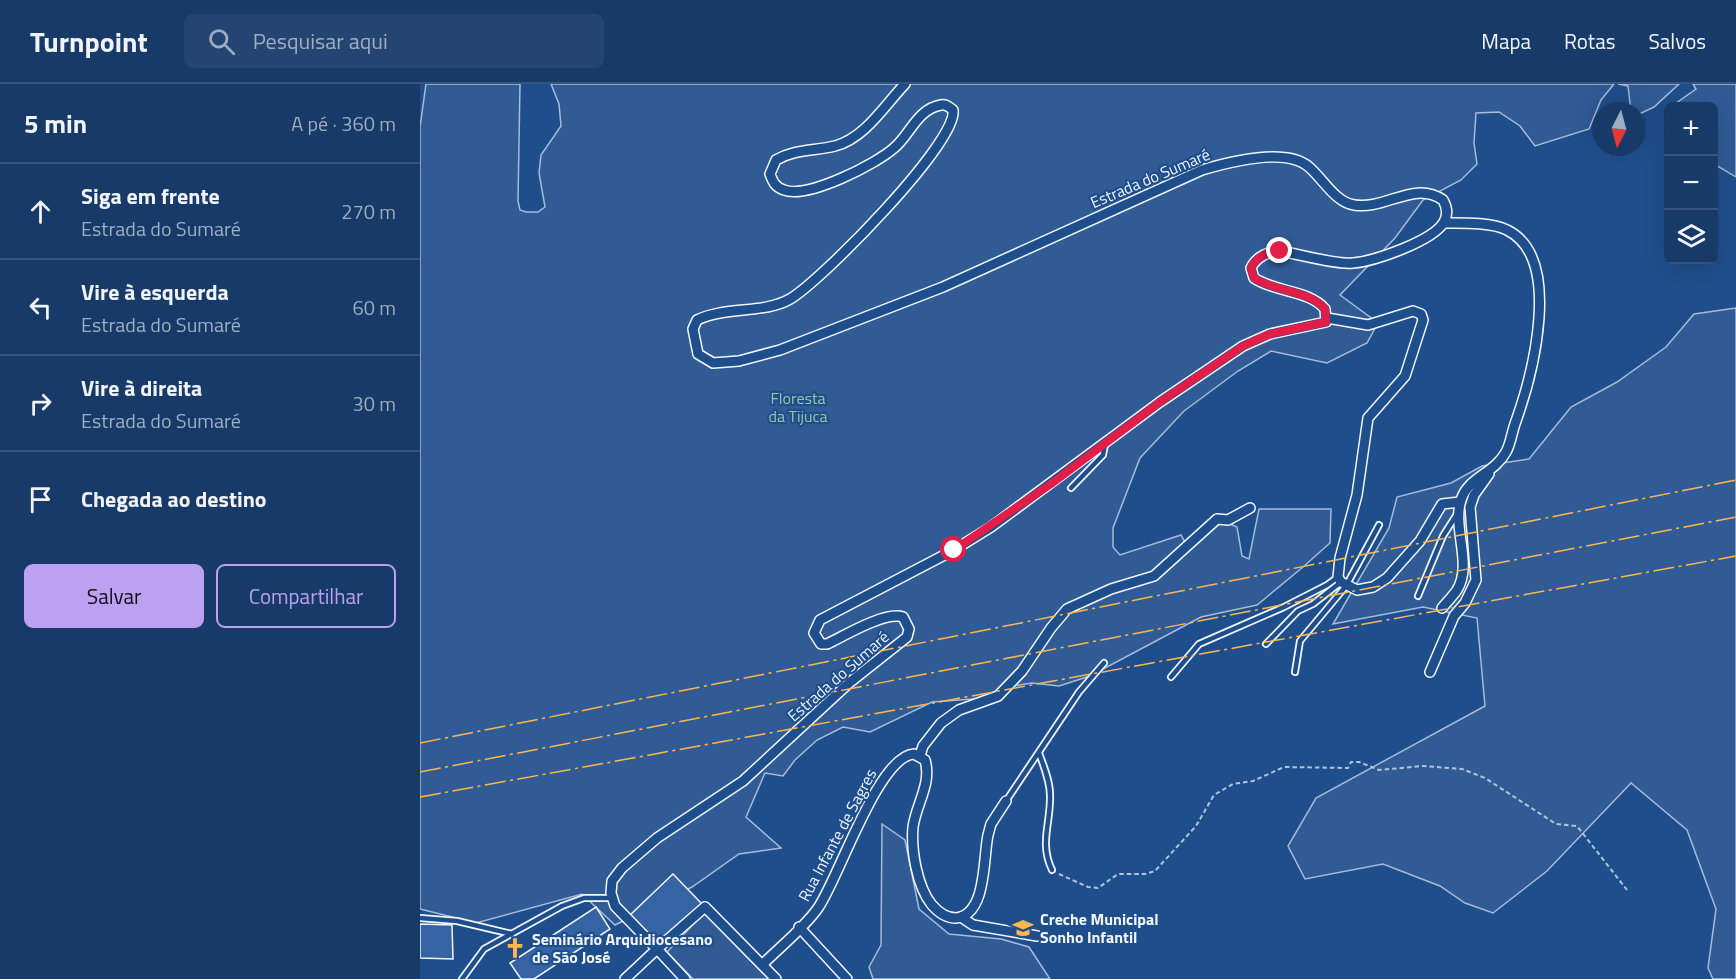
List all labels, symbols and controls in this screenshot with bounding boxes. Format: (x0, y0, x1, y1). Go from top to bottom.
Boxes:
search box (184, 14, 604, 68)
text: Turnpoint (30, 20, 148, 63)
text: Pesquisar aqui (253, 24, 388, 58)
icon: search (205, 25, 238, 58)
text: Mapa (1481, 25, 1531, 57)
text: Rotas (1564, 25, 1615, 57)
text: Salvos (1648, 25, 1706, 57)
north arrow (1592, 102, 1646, 156)
map controls (1664, 102, 1718, 264)
button: + (1664, 102, 1718, 156)
text: 5 min (24, 104, 87, 143)
text: A pé · 360 m (291, 108, 396, 139)
street label: Estrada do Sumaré (1086, 142, 1214, 214)
button: − (1664, 156, 1718, 210)
text: Siga em frente (81, 179, 220, 213)
icon: ahead (24, 195, 57, 228)
text: 270 m (341, 196, 396, 227)
button: layers (1664, 210, 1718, 264)
text: Estrada do Sumaré (81, 213, 241, 244)
route end (1266, 237, 1292, 263)
text: Vire à esquerda (81, 275, 229, 309)
icon: left (24, 291, 57, 324)
text: 60 m (352, 292, 396, 323)
text: Estrada do Sumaré (81, 309, 241, 340)
text: Vire à direita (81, 371, 202, 405)
park label: Floresta da Tijuca (769, 386, 827, 428)
icon: right (24, 387, 57, 420)
text: 30 m (352, 388, 396, 419)
text: Estrada do Sumaré (81, 405, 241, 436)
text: Chegada ao destino (81, 482, 267, 516)
icon: arrive (24, 483, 57, 516)
route start (940, 536, 966, 562)
button: Salvar (24, 564, 204, 628)
button: Compartilhar (216, 564, 396, 628)
street label: Estrada do Sumaré (782, 625, 894, 727)
street label: Rua Infante de Sagres (792, 764, 882, 906)
place label: Creche Municipal Sonho Infantil (1040, 907, 1158, 949)
school or university icon: Creche Municipal Sonho Infantil (1011, 916, 1035, 940)
place label: Seminário Arquidiocesano de São José (532, 927, 713, 969)
church icon: Seminário Arquidiocesano de São José (503, 936, 527, 960)

